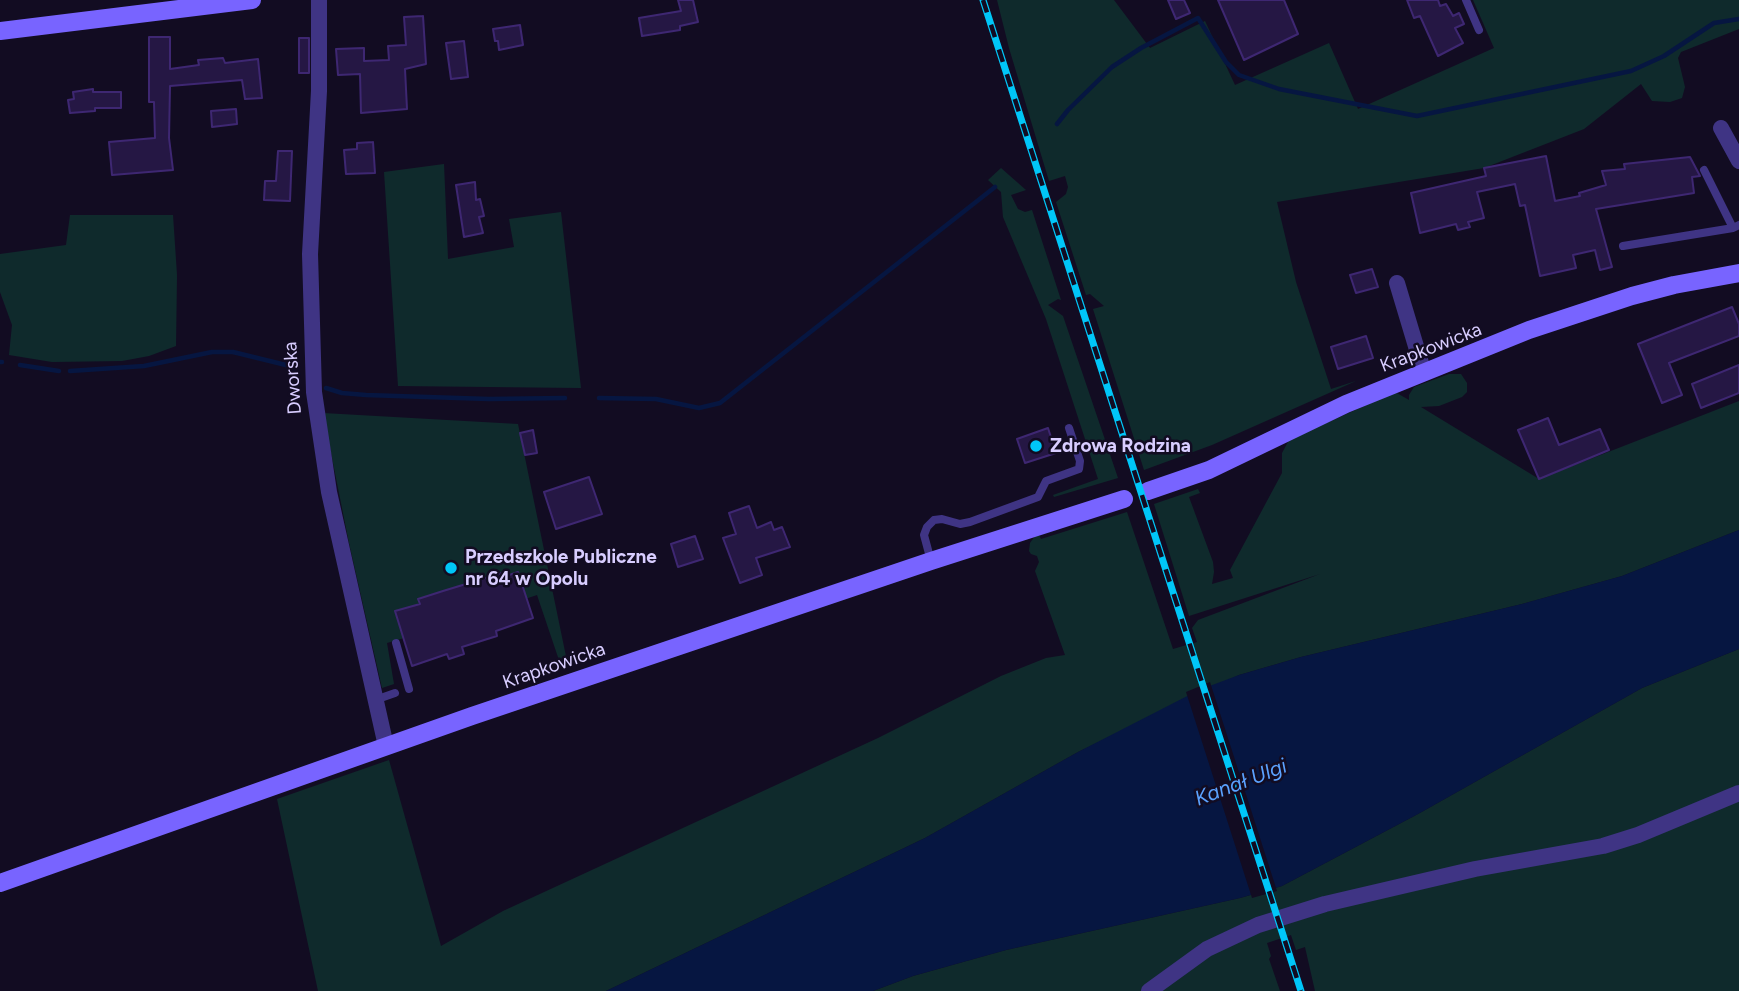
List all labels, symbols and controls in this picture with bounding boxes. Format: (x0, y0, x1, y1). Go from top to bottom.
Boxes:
street label: Krapkowicka (1377, 318, 1485, 378)
street label: Dworska (279, 341, 307, 415)
place label: Zdrowa Rodzina (1050, 435, 1191, 457)
marker: Zdrowa Rodzina (1028, 438, 1044, 454)
place label: Przedszkole Publiczne nr 64 w Opolu (465, 546, 657, 590)
marker: Przedszkole Publiczne nr 64 w Opolu (443, 560, 459, 576)
street label: Krapkowicka (500, 638, 608, 694)
water label: Kanał Ulgi (1191, 754, 1291, 812)

